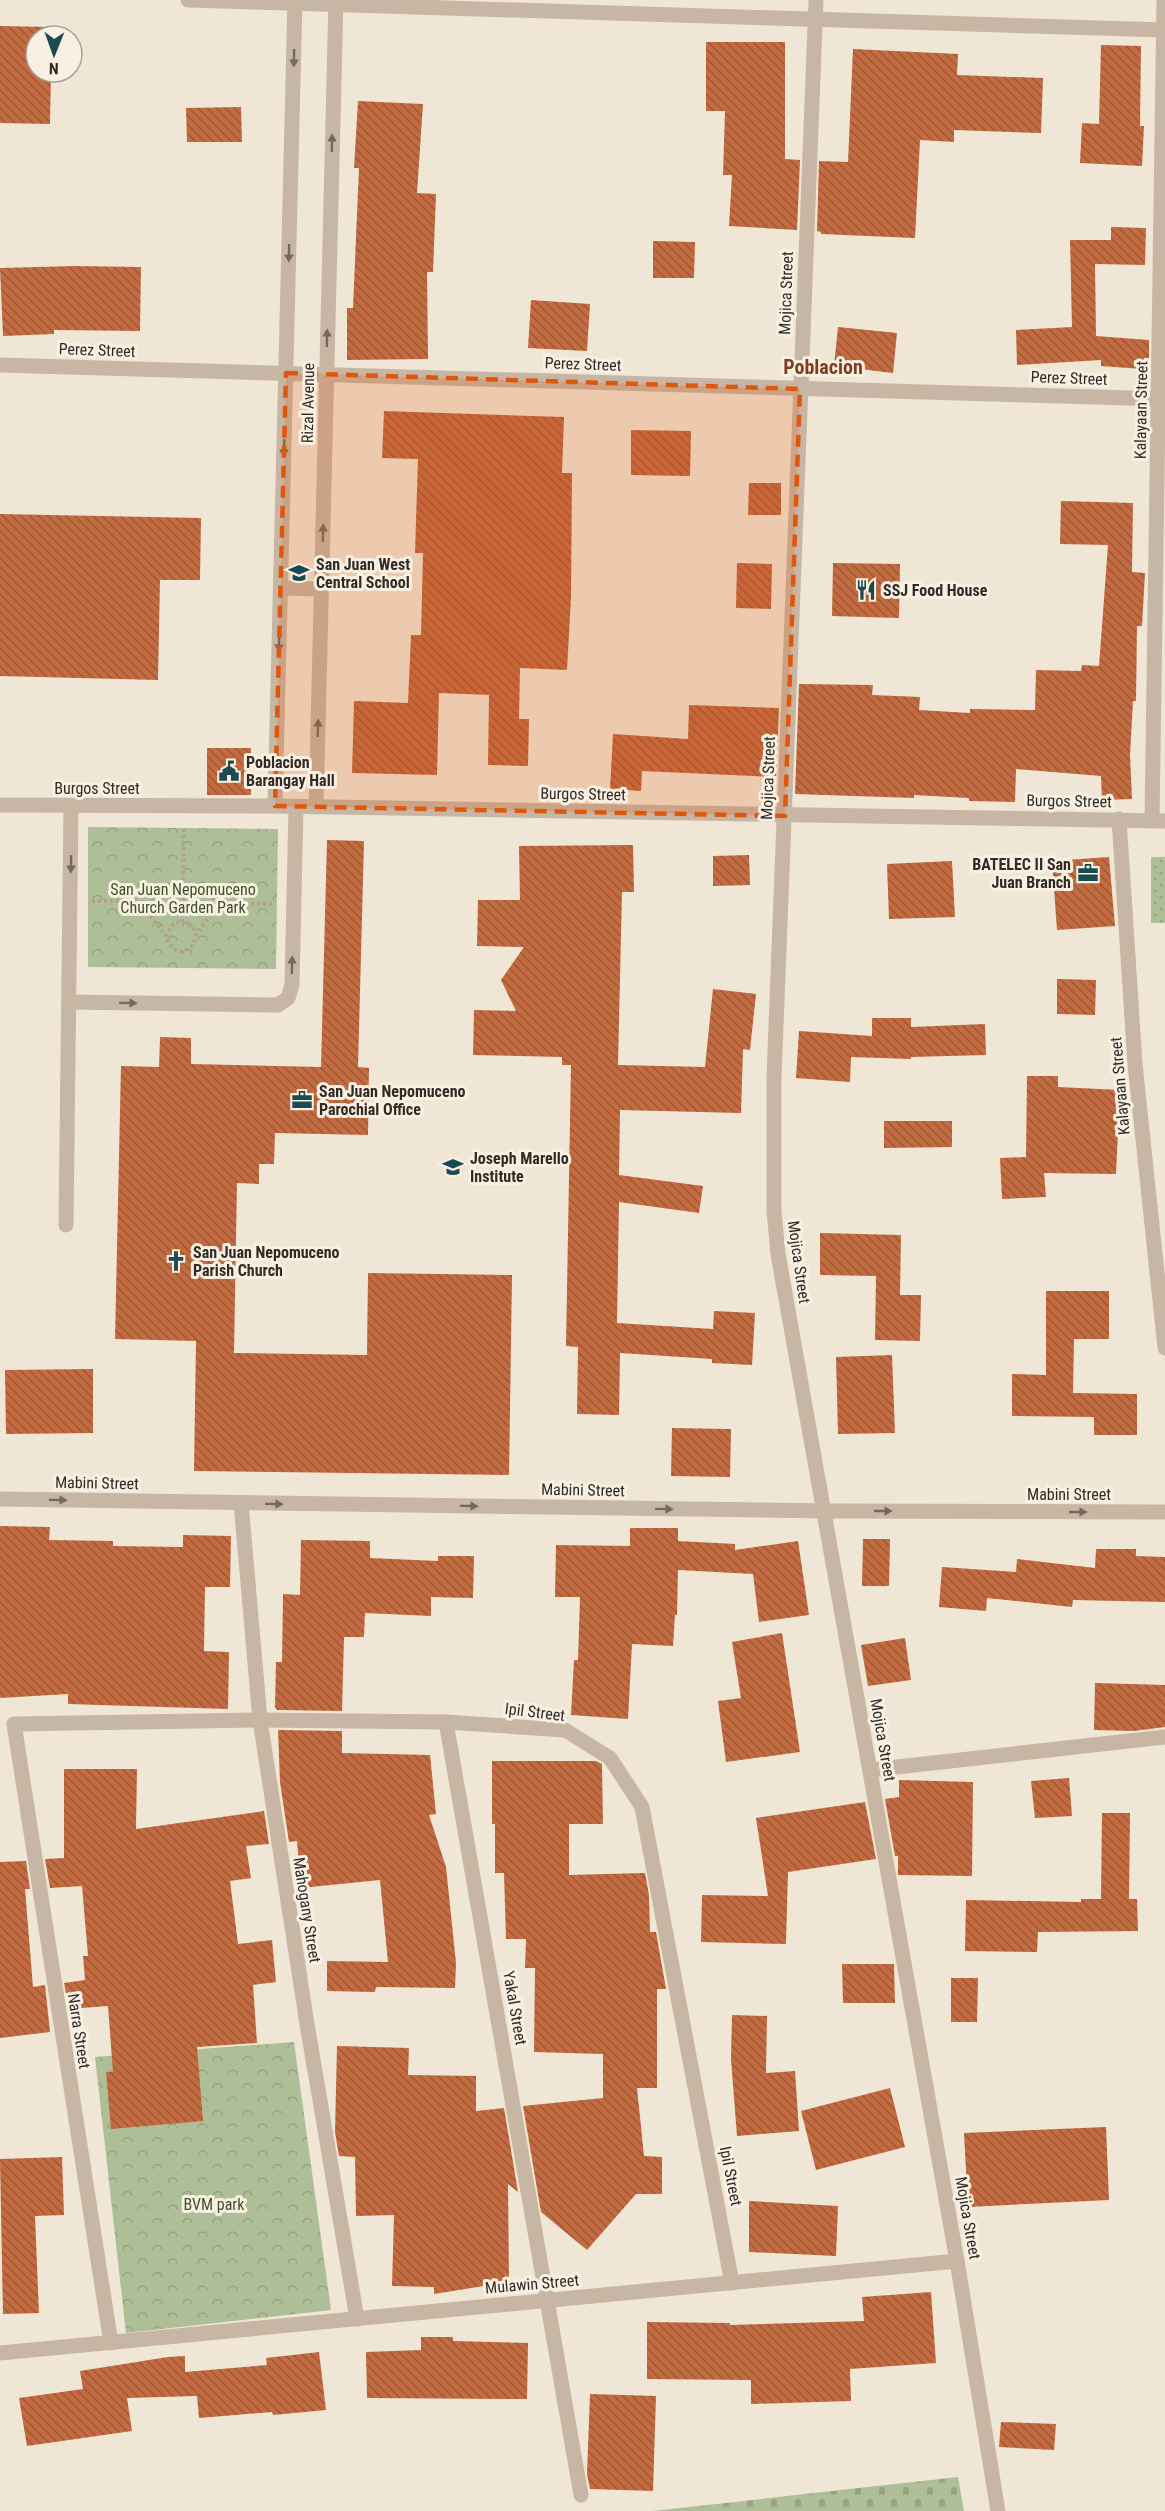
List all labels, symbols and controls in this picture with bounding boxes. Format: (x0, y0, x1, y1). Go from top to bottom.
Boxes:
north arrow (24, 24, 84, 84)
one-way arrow (289, 49, 299, 68)
text: N (49, 59, 59, 78)
one-way arrow (328, 133, 337, 152)
one-way arrow (284, 244, 294, 263)
street label: Mojica Street (775, 251, 797, 335)
one-way arrow (323, 328, 332, 347)
street label: Perez Street (58, 339, 136, 361)
street label: Perez Street (544, 353, 622, 375)
district label: Poblacion (783, 355, 863, 379)
street label: Kalayaan Street (1131, 360, 1151, 459)
street label: Rizal Avenue (298, 363, 318, 443)
street label: Perez Street (1030, 367, 1108, 389)
one-way arrow (280, 439, 289, 458)
one-way arrow (318, 523, 327, 542)
place label: San Juan West Central School (316, 555, 410, 592)
school or university icon: San Juan West Central School (287, 561, 311, 585)
restaurant icon: SSJ Food House (854, 578, 878, 602)
place label: SSJ Food House (883, 581, 988, 600)
one-way arrow (274, 634, 284, 653)
one-way arrow (314, 718, 323, 737)
street label: Mojica Street (757, 736, 779, 820)
place label: Poblacion Barangay Hall (246, 753, 335, 790)
public building icon: Poblacion Barangay Hall (217, 759, 241, 783)
street label: Burgos Street (54, 779, 140, 798)
street label: Burgos Street (540, 784, 626, 804)
street label: Burgos Street (1026, 791, 1112, 811)
one-way arrow (66, 855, 75, 874)
place label: BATELEC II San Juan Branch (972, 855, 1071, 892)
office icon: BATELEC II San Juan Branch (1076, 861, 1100, 885)
park label: San Juan Nepomuceno Church Garden Park (110, 880, 256, 917)
one-way arrow (287, 956, 297, 975)
one-way arrow (119, 998, 138, 1008)
street label: Kalayaan Street (1106, 1036, 1134, 1136)
place label: San Juan Nepomuceno Parochial Office (319, 1082, 466, 1119)
office icon: San Juan Nepomuceno Parochial Office (290, 1088, 314, 1112)
place label: Joseph Marello Institute (470, 1149, 569, 1186)
school or university icon: Joseph Marello Institute (441, 1155, 465, 1179)
street label: Mojica Street (784, 1219, 814, 1305)
place label: San Juan Nepomuceno Parish Church (193, 1243, 340, 1280)
church icon: San Juan Nepomuceno Parish Church (164, 1249, 188, 1273)
street label: Mabini Street (55, 1473, 139, 1493)
street label: Mabini Street (541, 1480, 625, 1500)
street label: Mabini Street (1027, 1485, 1111, 1504)
one-way arrow (49, 1495, 68, 1505)
one-way arrow (265, 1499, 284, 1509)
one-way arrow (460, 1501, 479, 1511)
one-way arrow (655, 1504, 674, 1513)
one-way arrow (874, 1506, 893, 1516)
one-way arrow (1069, 1507, 1088, 1517)
street label: Mojica Street (866, 1697, 900, 1783)
street label: Ipil Street (504, 1699, 566, 1725)
street label: Mahogany Street (289, 1856, 325, 1964)
street label: Yakal Street (499, 1969, 531, 2047)
street label: Narra Street (64, 1992, 94, 2070)
street label: Ipil Street (716, 2145, 746, 2208)
street label: Mojica Street (951, 2175, 985, 2261)
park label: BVM park (184, 2195, 245, 2214)
street label: Mulawin Street (484, 2270, 580, 2298)

